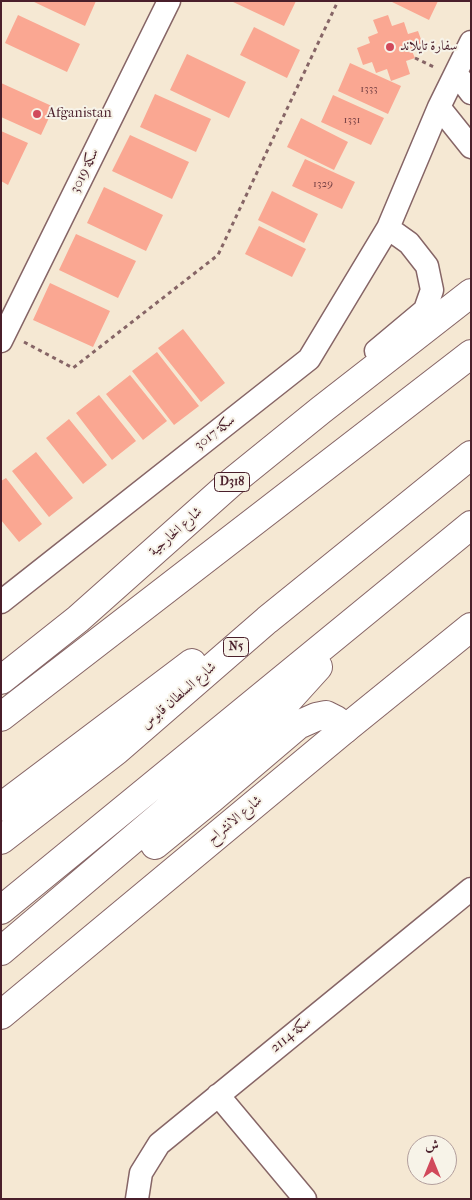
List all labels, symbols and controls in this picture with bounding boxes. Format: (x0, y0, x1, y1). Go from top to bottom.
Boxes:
place label: سفارة تايلاند (400, 39, 458, 55)
marker: سفارة تايلاند (384, 41, 396, 53)
house number: 1333 (360, 82, 378, 96)
place label: Afganistan (47, 106, 112, 122)
marker: Afganistan (31, 108, 43, 120)
house number: 1331 (344, 113, 360, 127)
street label: سكة 3019 (67, 146, 103, 196)
house number: 1329 (313, 177, 333, 191)
street label: سكة 3017 (191, 412, 239, 454)
road number: D318 (214, 472, 250, 492)
street label: شارع الخارجية (146, 504, 206, 560)
road number: N5 (224, 638, 248, 656)
street label: شارع السلطان قابوس (138, 659, 220, 733)
street label: شارع الانشراح (204, 792, 266, 848)
street label: سكة 2114 (267, 1013, 315, 1057)
north arrow (407, 1135, 457, 1185)
text: ش (425, 1137, 439, 1154)

